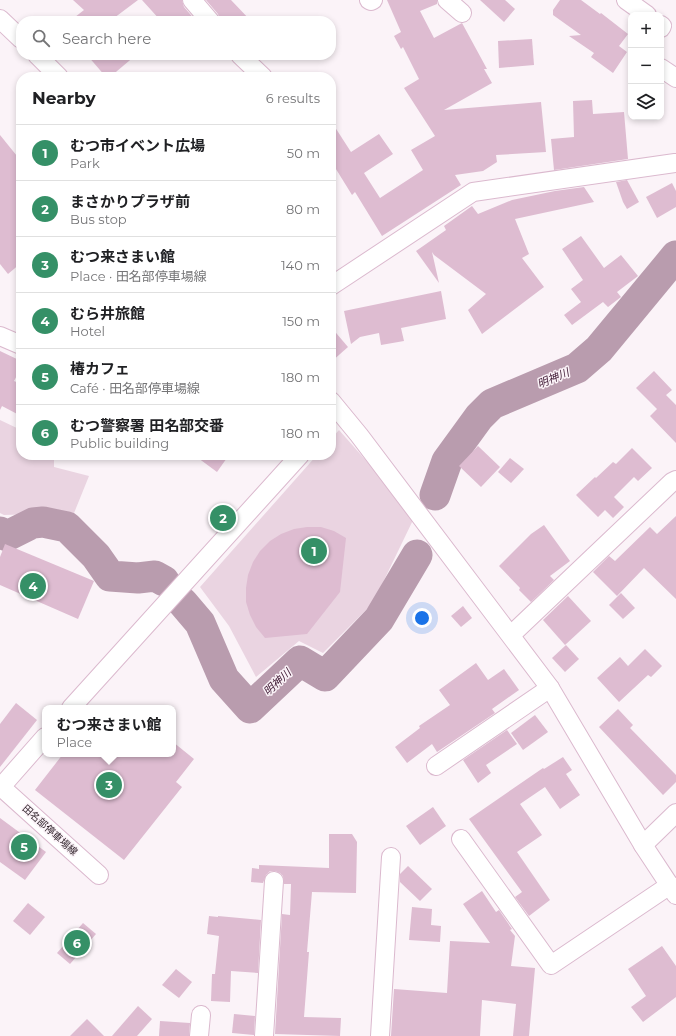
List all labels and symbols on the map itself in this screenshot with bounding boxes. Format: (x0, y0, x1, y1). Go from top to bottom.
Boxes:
water label: 明神川 (535, 365, 572, 391)
pin: 2 (210, 503, 236, 533)
pin: 1 (301, 536, 327, 566)
pin: 4 (20, 571, 46, 601)
your location (412, 608, 432, 628)
water label: 明神川 (260, 665, 295, 698)
pin: 3 (96, 770, 122, 800)
street label: 田名部停車場線 (20, 802, 80, 858)
pin: 5 (11, 832, 37, 862)
pin: 6 (64, 928, 90, 958)

